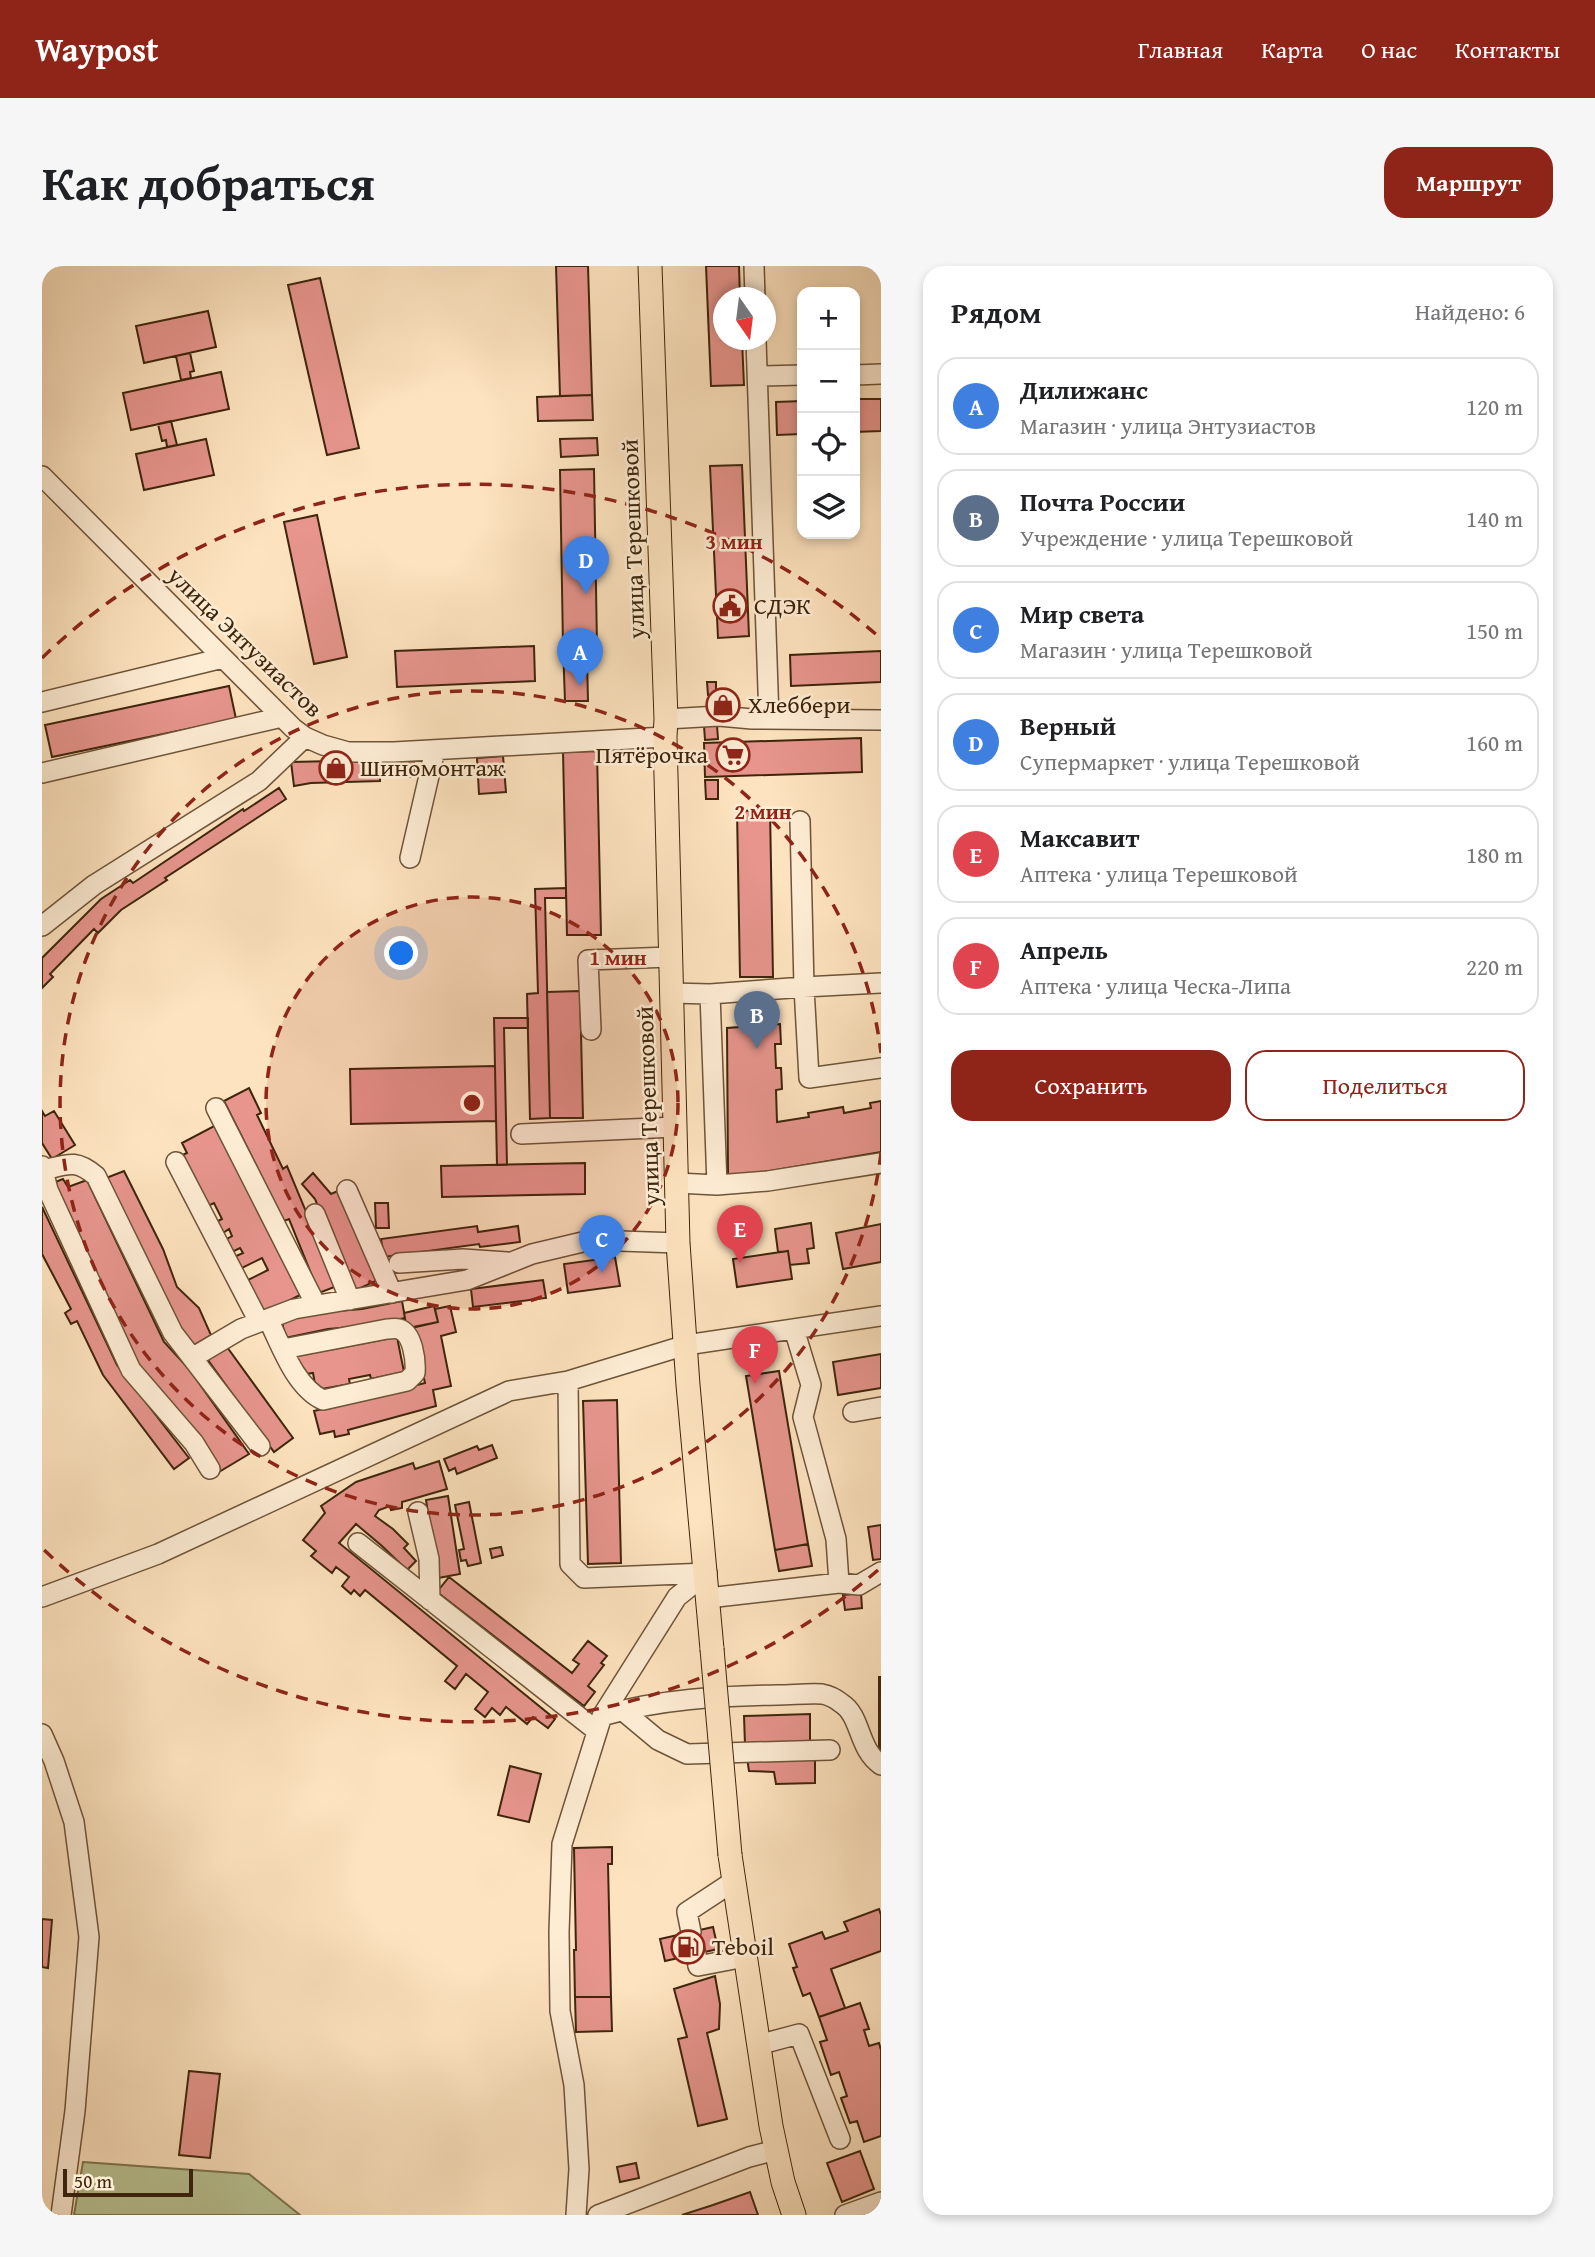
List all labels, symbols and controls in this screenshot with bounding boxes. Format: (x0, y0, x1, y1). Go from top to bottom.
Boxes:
text: Waypost (35, 25, 159, 73)
text: Главная (1138, 32, 1223, 67)
text: Карта (1261, 32, 1323, 67)
text: О нас (1361, 32, 1417, 67)
text: Контакты (1455, 32, 1560, 67)
text: Как добраться (42, 146, 375, 218)
button: Маршрут (1384, 147, 1553, 218)
north arrow (713, 287, 776, 350)
map controls (797, 287, 860, 539)
button: + (797, 287, 860, 350)
text: Рядом (951, 290, 1042, 334)
text: Найдено: 6 (1415, 295, 1525, 328)
button: − (797, 350, 860, 413)
text: Дилижанс (1020, 370, 1148, 409)
text: A (969, 390, 983, 423)
text: 120 m (1466, 390, 1523, 423)
text: Магазин · улица Энтузиастов (1020, 409, 1316, 442)
button: locate (797, 413, 860, 476)
street label: улица Терешковой (612, 438, 654, 641)
button: layers (797, 476, 860, 539)
text: Почта России (1020, 482, 1185, 521)
text: B (969, 502, 983, 535)
text: 140 m (1466, 502, 1523, 535)
text: Учреждение · улица Терешковой (1020, 521, 1353, 554)
text: 3 мин (705, 526, 763, 557)
pin: D (563, 536, 609, 594)
street label: улица Энтузиастов (159, 558, 331, 725)
public building icon: СДЭК (711, 587, 749, 625)
place label: СДЭК (754, 588, 811, 623)
text: Мир света (1020, 594, 1144, 633)
text: C (969, 614, 983, 647)
text: 150 m (1466, 614, 1523, 647)
pin: A (557, 628, 603, 686)
text: Магазин · улица Терешковой (1020, 633, 1313, 666)
shop icon: Хлеббери (704, 686, 742, 724)
place label: Хлеббери (748, 687, 850, 722)
text: Верный (1020, 706, 1116, 745)
text: D (969, 726, 983, 759)
text: 160 m (1466, 726, 1523, 759)
supermarket icon: Пятёрочка (714, 736, 752, 774)
place label: Пятёрочка (596, 737, 709, 772)
text: Супермаркет · улица Терешковой (1020, 745, 1360, 778)
shop icon: Шиномонтаж (317, 749, 355, 787)
place label: Шиномонтаж (360, 750, 505, 785)
text: 2 мин (734, 796, 792, 827)
text: Максавит (1020, 818, 1139, 857)
text: E (970, 838, 982, 871)
text: 180 m (1466, 838, 1523, 871)
text: Аптека · улица Терешковой (1020, 857, 1298, 890)
text: Апрель (1020, 930, 1108, 969)
your location (384, 936, 418, 970)
text: 1 мин (589, 942, 647, 973)
text: F (970, 950, 982, 983)
text: 220 m (1466, 950, 1523, 983)
text: Аптека · улица Ческа-Липа (1020, 969, 1291, 1002)
pin: B (734, 991, 780, 1049)
street label: улица Терешковой (627, 1005, 669, 1208)
button: Сохранить (951, 1050, 1231, 1121)
button: Поделиться (1245, 1050, 1525, 1121)
centre of rings (460, 1091, 484, 1115)
pin: E (717, 1205, 763, 1263)
pin: C (579, 1215, 625, 1273)
pin: F (732, 1326, 778, 1384)
fuel station icon: Teboil (669, 1928, 707, 1966)
place label: Teboil (712, 1929, 774, 1964)
scale bar (63, 2166, 192, 2198)
text: 50 m (74, 2167, 112, 2195)

